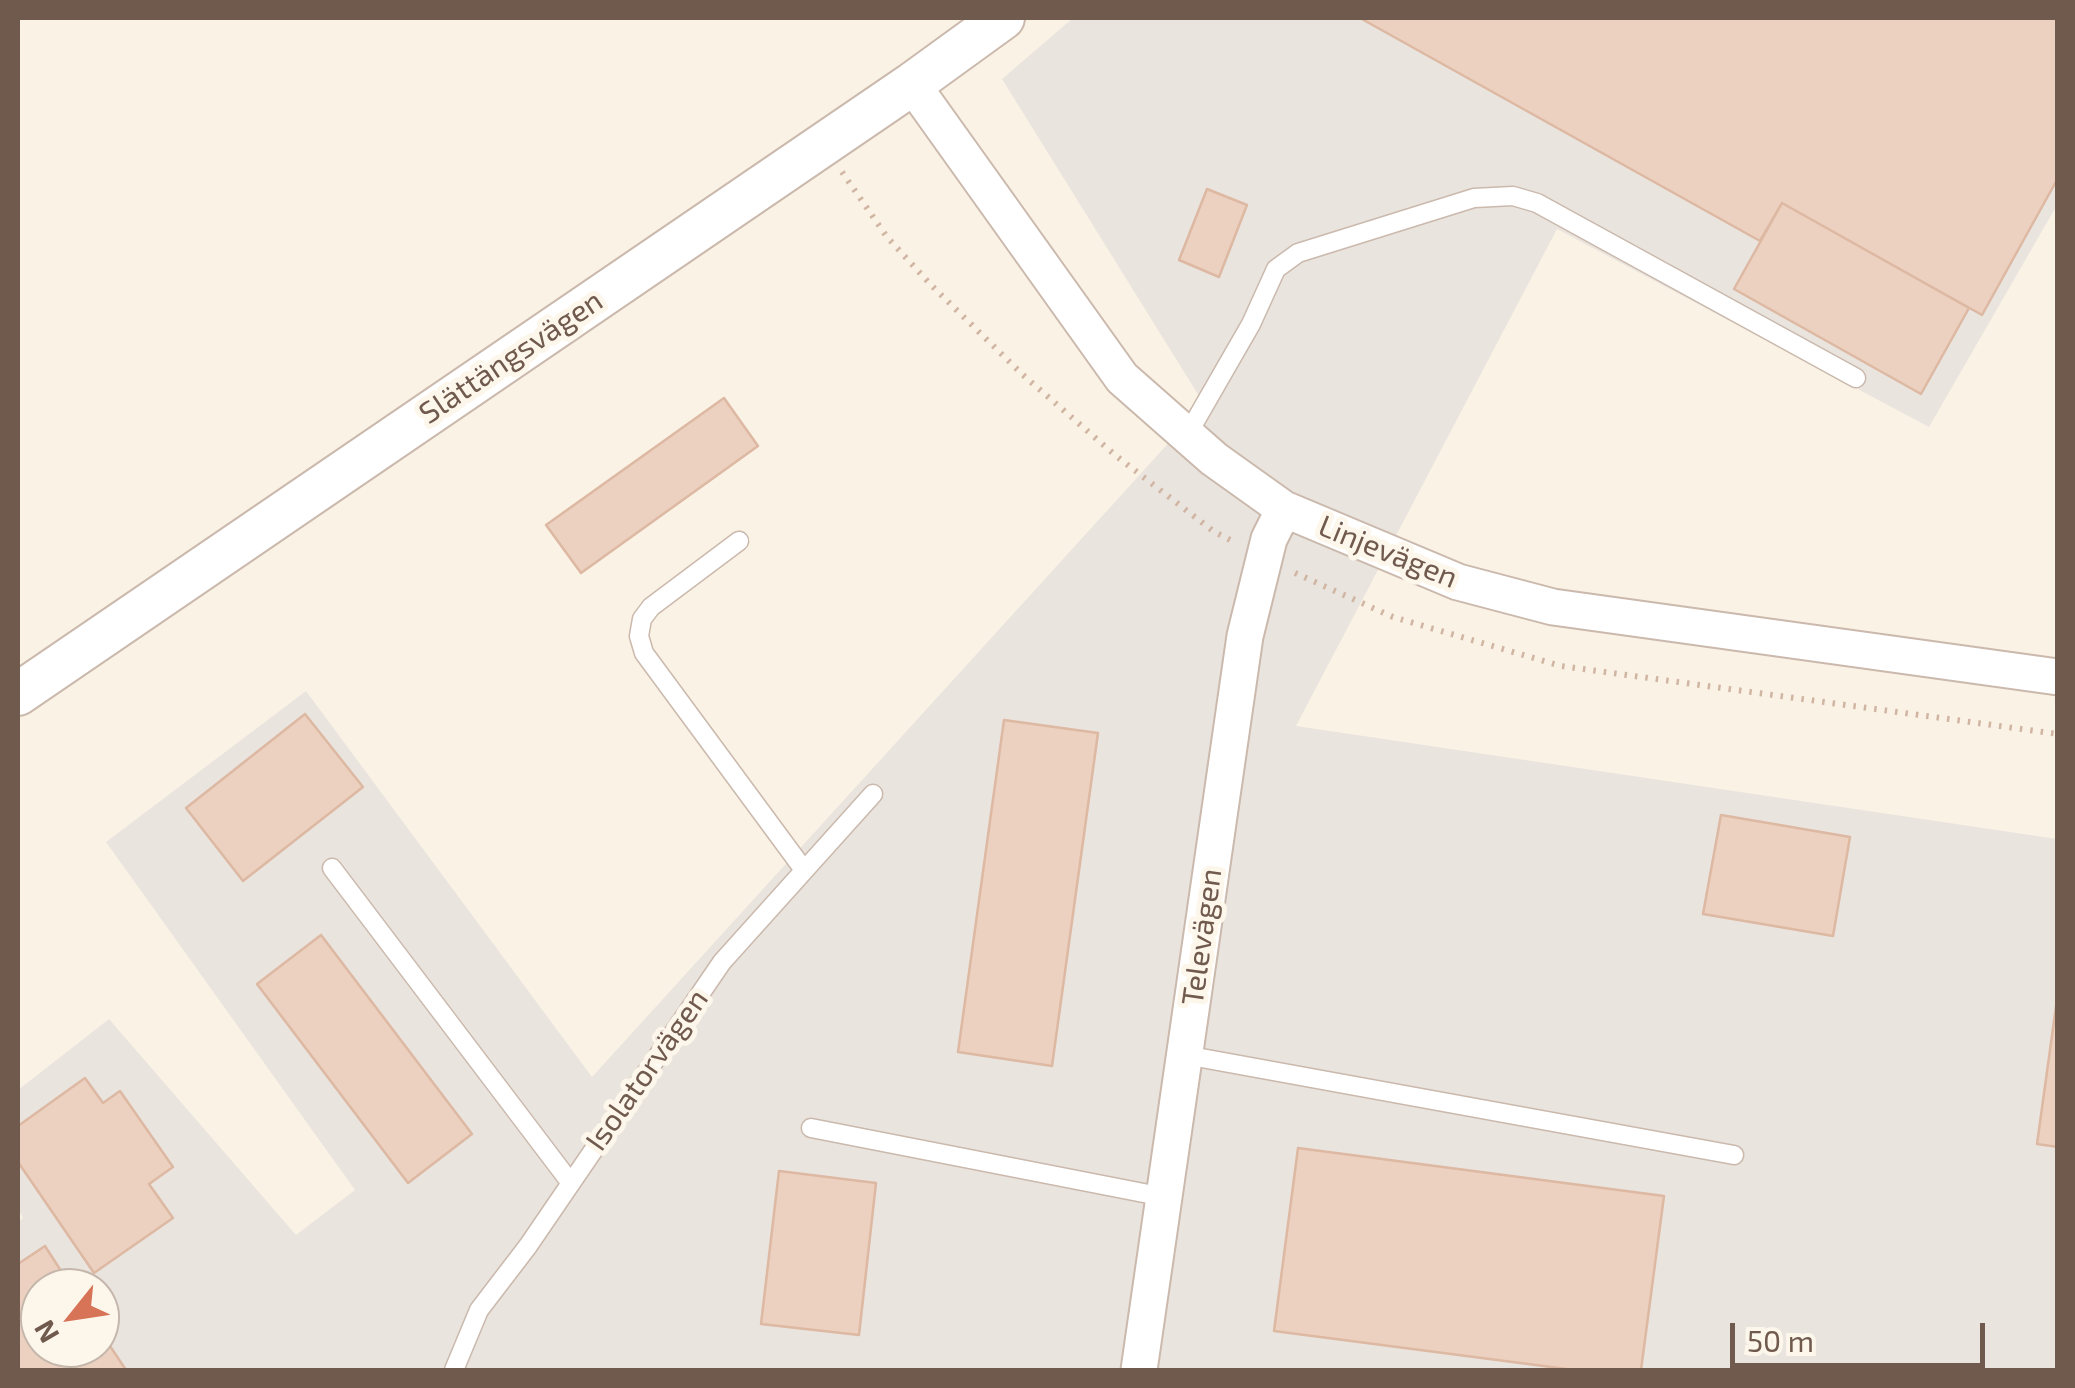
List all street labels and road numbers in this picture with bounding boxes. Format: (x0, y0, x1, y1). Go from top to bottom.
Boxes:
street label: Slättängsvägen (413, 282, 609, 432)
street label: Linjevägen (1313, 508, 1463, 596)
street label: Televägen (1175, 866, 1229, 1008)
street label: Isolatorvägen (578, 983, 716, 1157)

